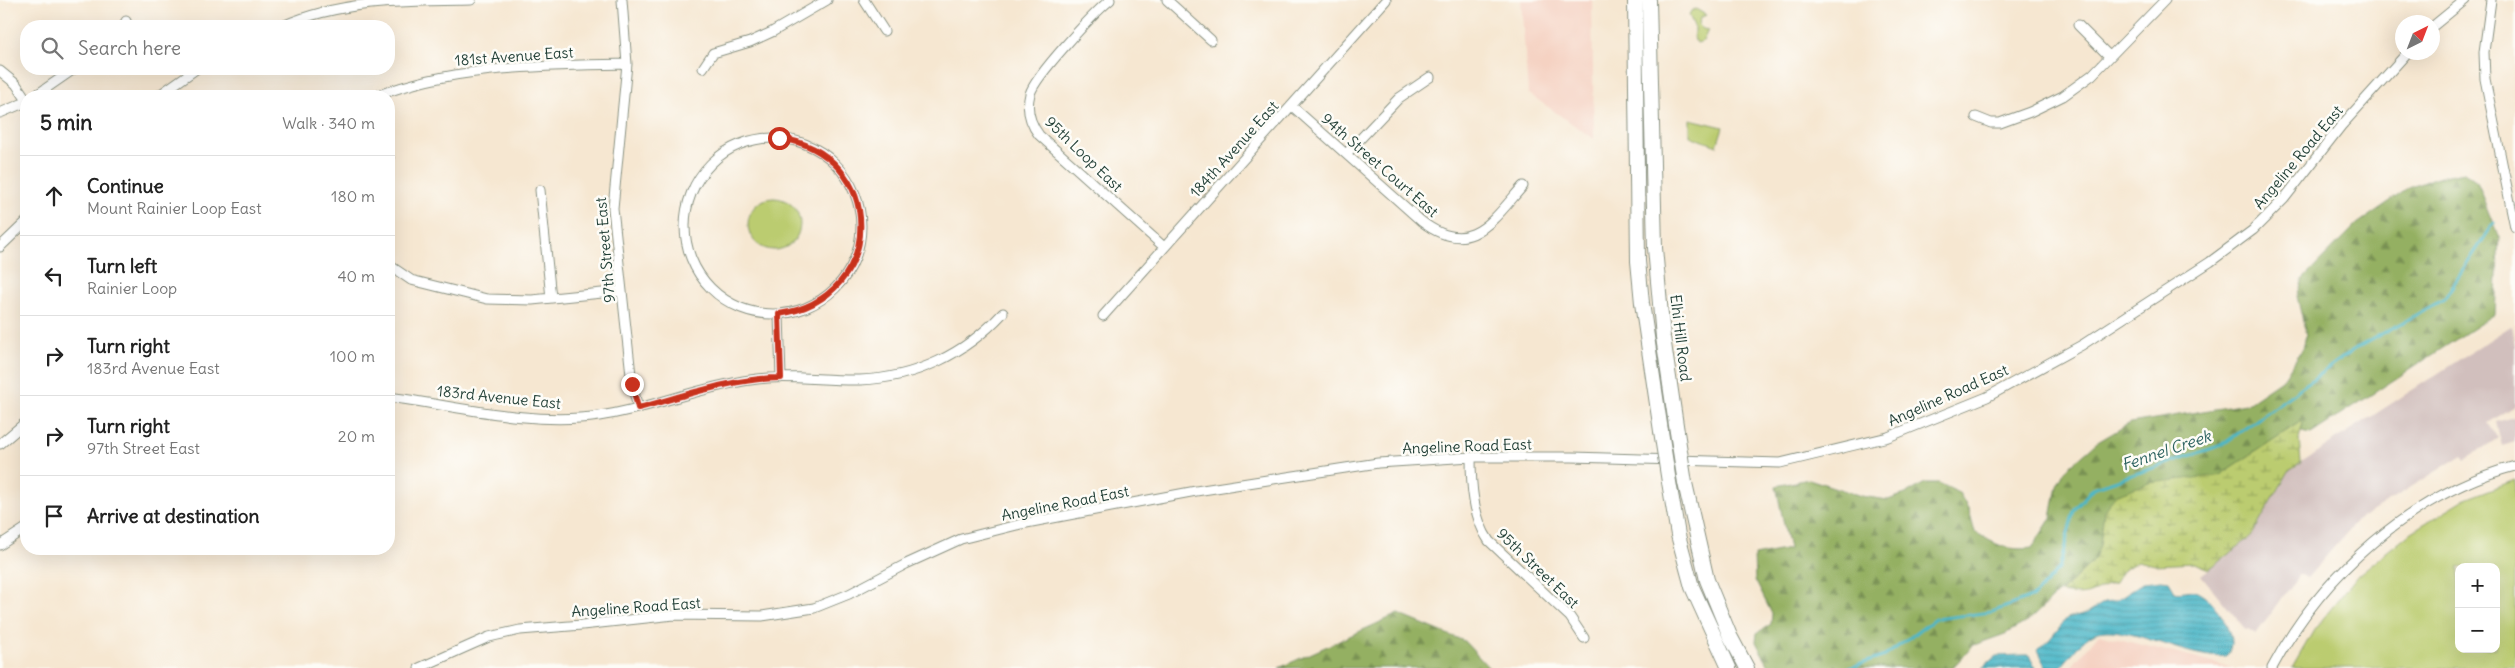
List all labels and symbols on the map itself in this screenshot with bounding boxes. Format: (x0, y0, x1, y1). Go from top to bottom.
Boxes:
north arrow (2395, 15, 2440, 60)
street label: 181st Avenue East (454, 42, 574, 70)
street label: 184th Avenue East (1186, 97, 1282, 201)
street label: Angeline Road East (2249, 101, 2347, 213)
street label: 94th Street Court East (1318, 109, 1442, 221)
street label: 95th Loop East (1041, 112, 1127, 196)
route start (768, 127, 791, 150)
street label: 97th Street East (591, 196, 619, 304)
street label: Elhi Hill Road (1666, 293, 1696, 383)
street label: Angeline Road East (1885, 360, 2011, 430)
route end (621, 373, 644, 396)
street label: 183rd Avenue East (436, 381, 562, 413)
water label: Fennel Creek (2119, 425, 2215, 475)
street label: Angeline Road East (1402, 434, 1532, 458)
street label: Angeline Road East (1000, 481, 1130, 525)
street label: 95th Street East (1493, 524, 1583, 612)
street label: Angeline Road East (571, 593, 701, 621)

